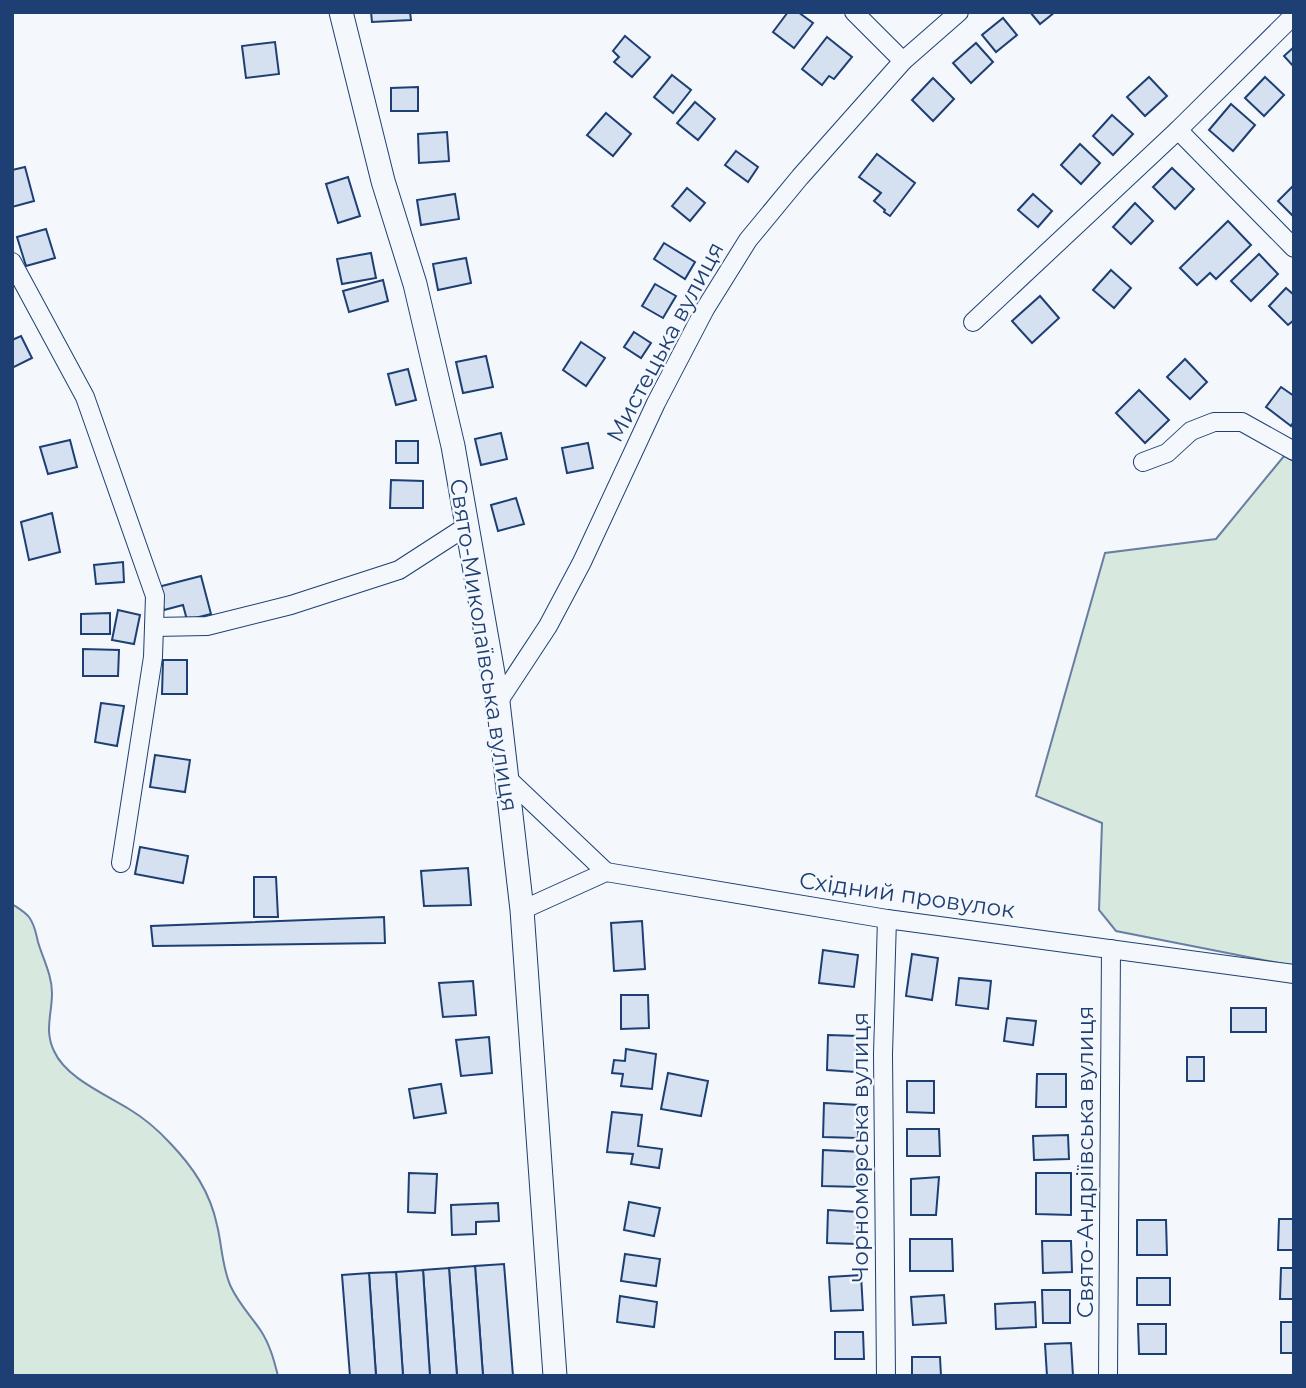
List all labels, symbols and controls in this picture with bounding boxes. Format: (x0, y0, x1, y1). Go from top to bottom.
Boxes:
street label: Мистецька вулиця (600, 237, 730, 447)
street label: Свято-Миколаївська вулиця (444, 476, 524, 814)
street label: Східний провулок (797, 866, 1017, 924)
street label: Свято-Андріївська вулиця (1071, 1006, 1099, 1318)
street label: Чорноморська вулиця (846, 1012, 874, 1282)

